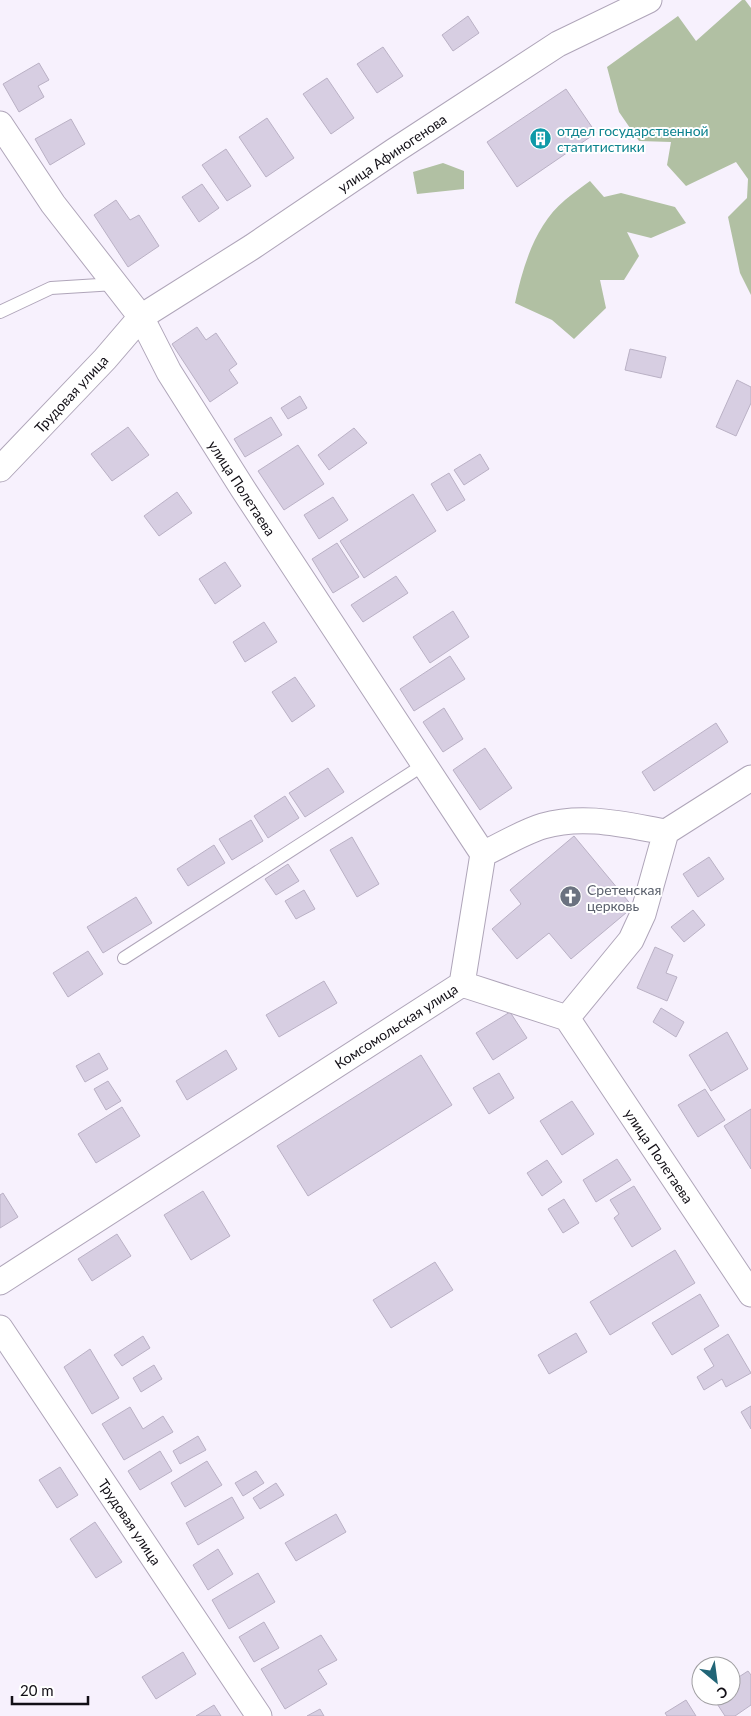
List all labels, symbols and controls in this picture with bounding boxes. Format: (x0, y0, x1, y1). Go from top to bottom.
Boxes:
street label: улица Афиногенова (334, 110, 450, 196)
place label: отдел государственной статитистики (557, 122, 709, 155)
building icon: отдел государственной статитистики (529, 126, 553, 150)
street label: Трудовая улица (31, 352, 111, 436)
street label: улица Полетаева (205, 437, 279, 539)
place label: Сретенская церковь (587, 881, 661, 914)
church icon: Сретенская церковь (559, 885, 583, 909)
street label: Комсомольская улица (331, 980, 461, 1072)
street label: улица Полетаева (621, 1105, 697, 1207)
street label: Трудовая улица (95, 1476, 165, 1568)
north arrow (691, 1656, 741, 1706)
scale bar (12, 1674, 89, 1706)
text: 20 m (20, 1681, 54, 1699)
text: С (714, 1683, 731, 1703)

